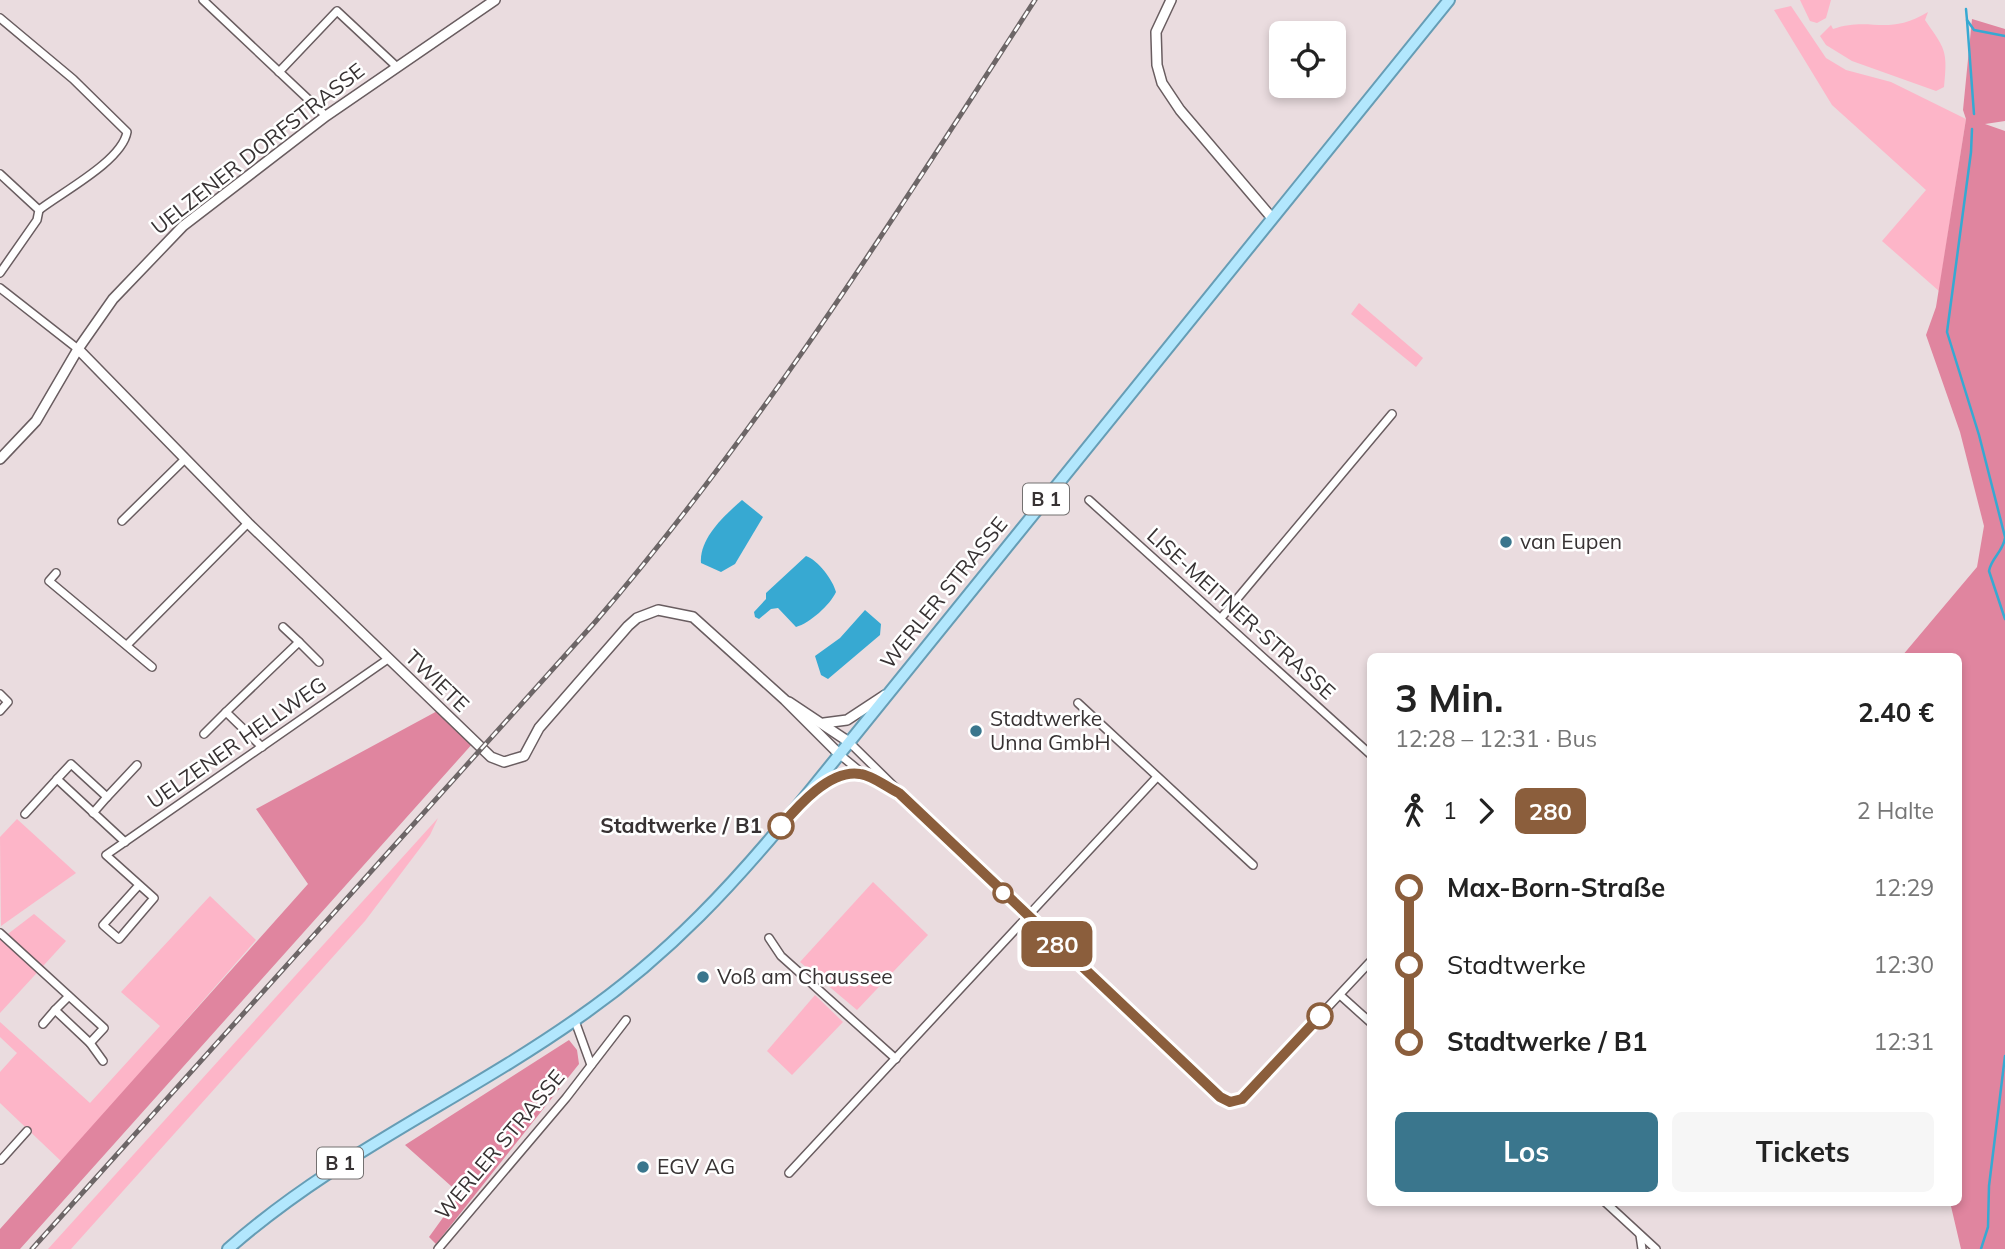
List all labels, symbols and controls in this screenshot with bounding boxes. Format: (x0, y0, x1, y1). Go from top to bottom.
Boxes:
map controls (1269, 21, 1346, 98)
button: locate (1269, 21, 1346, 98)
street label: UELZENER DORFSTRASSE (146, 57, 369, 240)
road number: B 1 (1023, 484, 1069, 514)
street label: WERLER STRASSE (874, 511, 1012, 673)
street label: LISE-MEITNER-STRASSE (1142, 522, 1341, 705)
place label: van Eupen (1520, 528, 1622, 554)
marker: van Eupen (1498, 534, 1514, 550)
street label: TWIETE (400, 644, 475, 717)
street label: UELZENER HELLWEG (142, 671, 331, 814)
text: 3 Min. (1395, 674, 1504, 722)
text: 2.40 € (1858, 696, 1934, 729)
place label: Stadtwerke Unna GmbH (990, 705, 1111, 755)
marker: Stadtwerke Unna GmbH (968, 723, 984, 739)
text: 12:28 – 12:31 · Bus (1395, 724, 1597, 753)
icon: walk (1395, 792, 1433, 830)
icon: forward (1467, 792, 1505, 830)
text: 1 (1443, 796, 1457, 825)
text: 280 (1529, 796, 1572, 826)
text: 2 Halte (1857, 796, 1934, 825)
place label: Stadtwerke / B1 (600, 812, 762, 838)
marker: Stadtwerke / B1 (768, 813, 794, 839)
text: Max-Born-Straße (1447, 871, 1665, 904)
text: 12:29 (1874, 873, 1934, 902)
unlabelled marker (993, 883, 1013, 903)
line badge: 280 (1017, 921, 1097, 967)
text: 280 (1035, 929, 1079, 959)
text: Stadtwerke (1447, 948, 1586, 981)
text: 12:30 (1874, 950, 1934, 979)
place label: Voß am Chaussee (717, 963, 893, 989)
marker: Voß am Chaussee (695, 969, 711, 985)
unlabelled marker (1307, 1003, 1333, 1029)
text: Stadtwerke / B1 (1447, 1025, 1647, 1058)
text: 12:31 (1874, 1027, 1934, 1056)
street label: WERLER STRASSE (429, 1064, 569, 1225)
button: Los (1395, 1112, 1658, 1192)
button: Tickets (1672, 1112, 1934, 1192)
road number: B 1 (317, 1148, 363, 1178)
place label: EGV AG (657, 1153, 735, 1179)
marker: EGV AG (635, 1159, 651, 1175)

